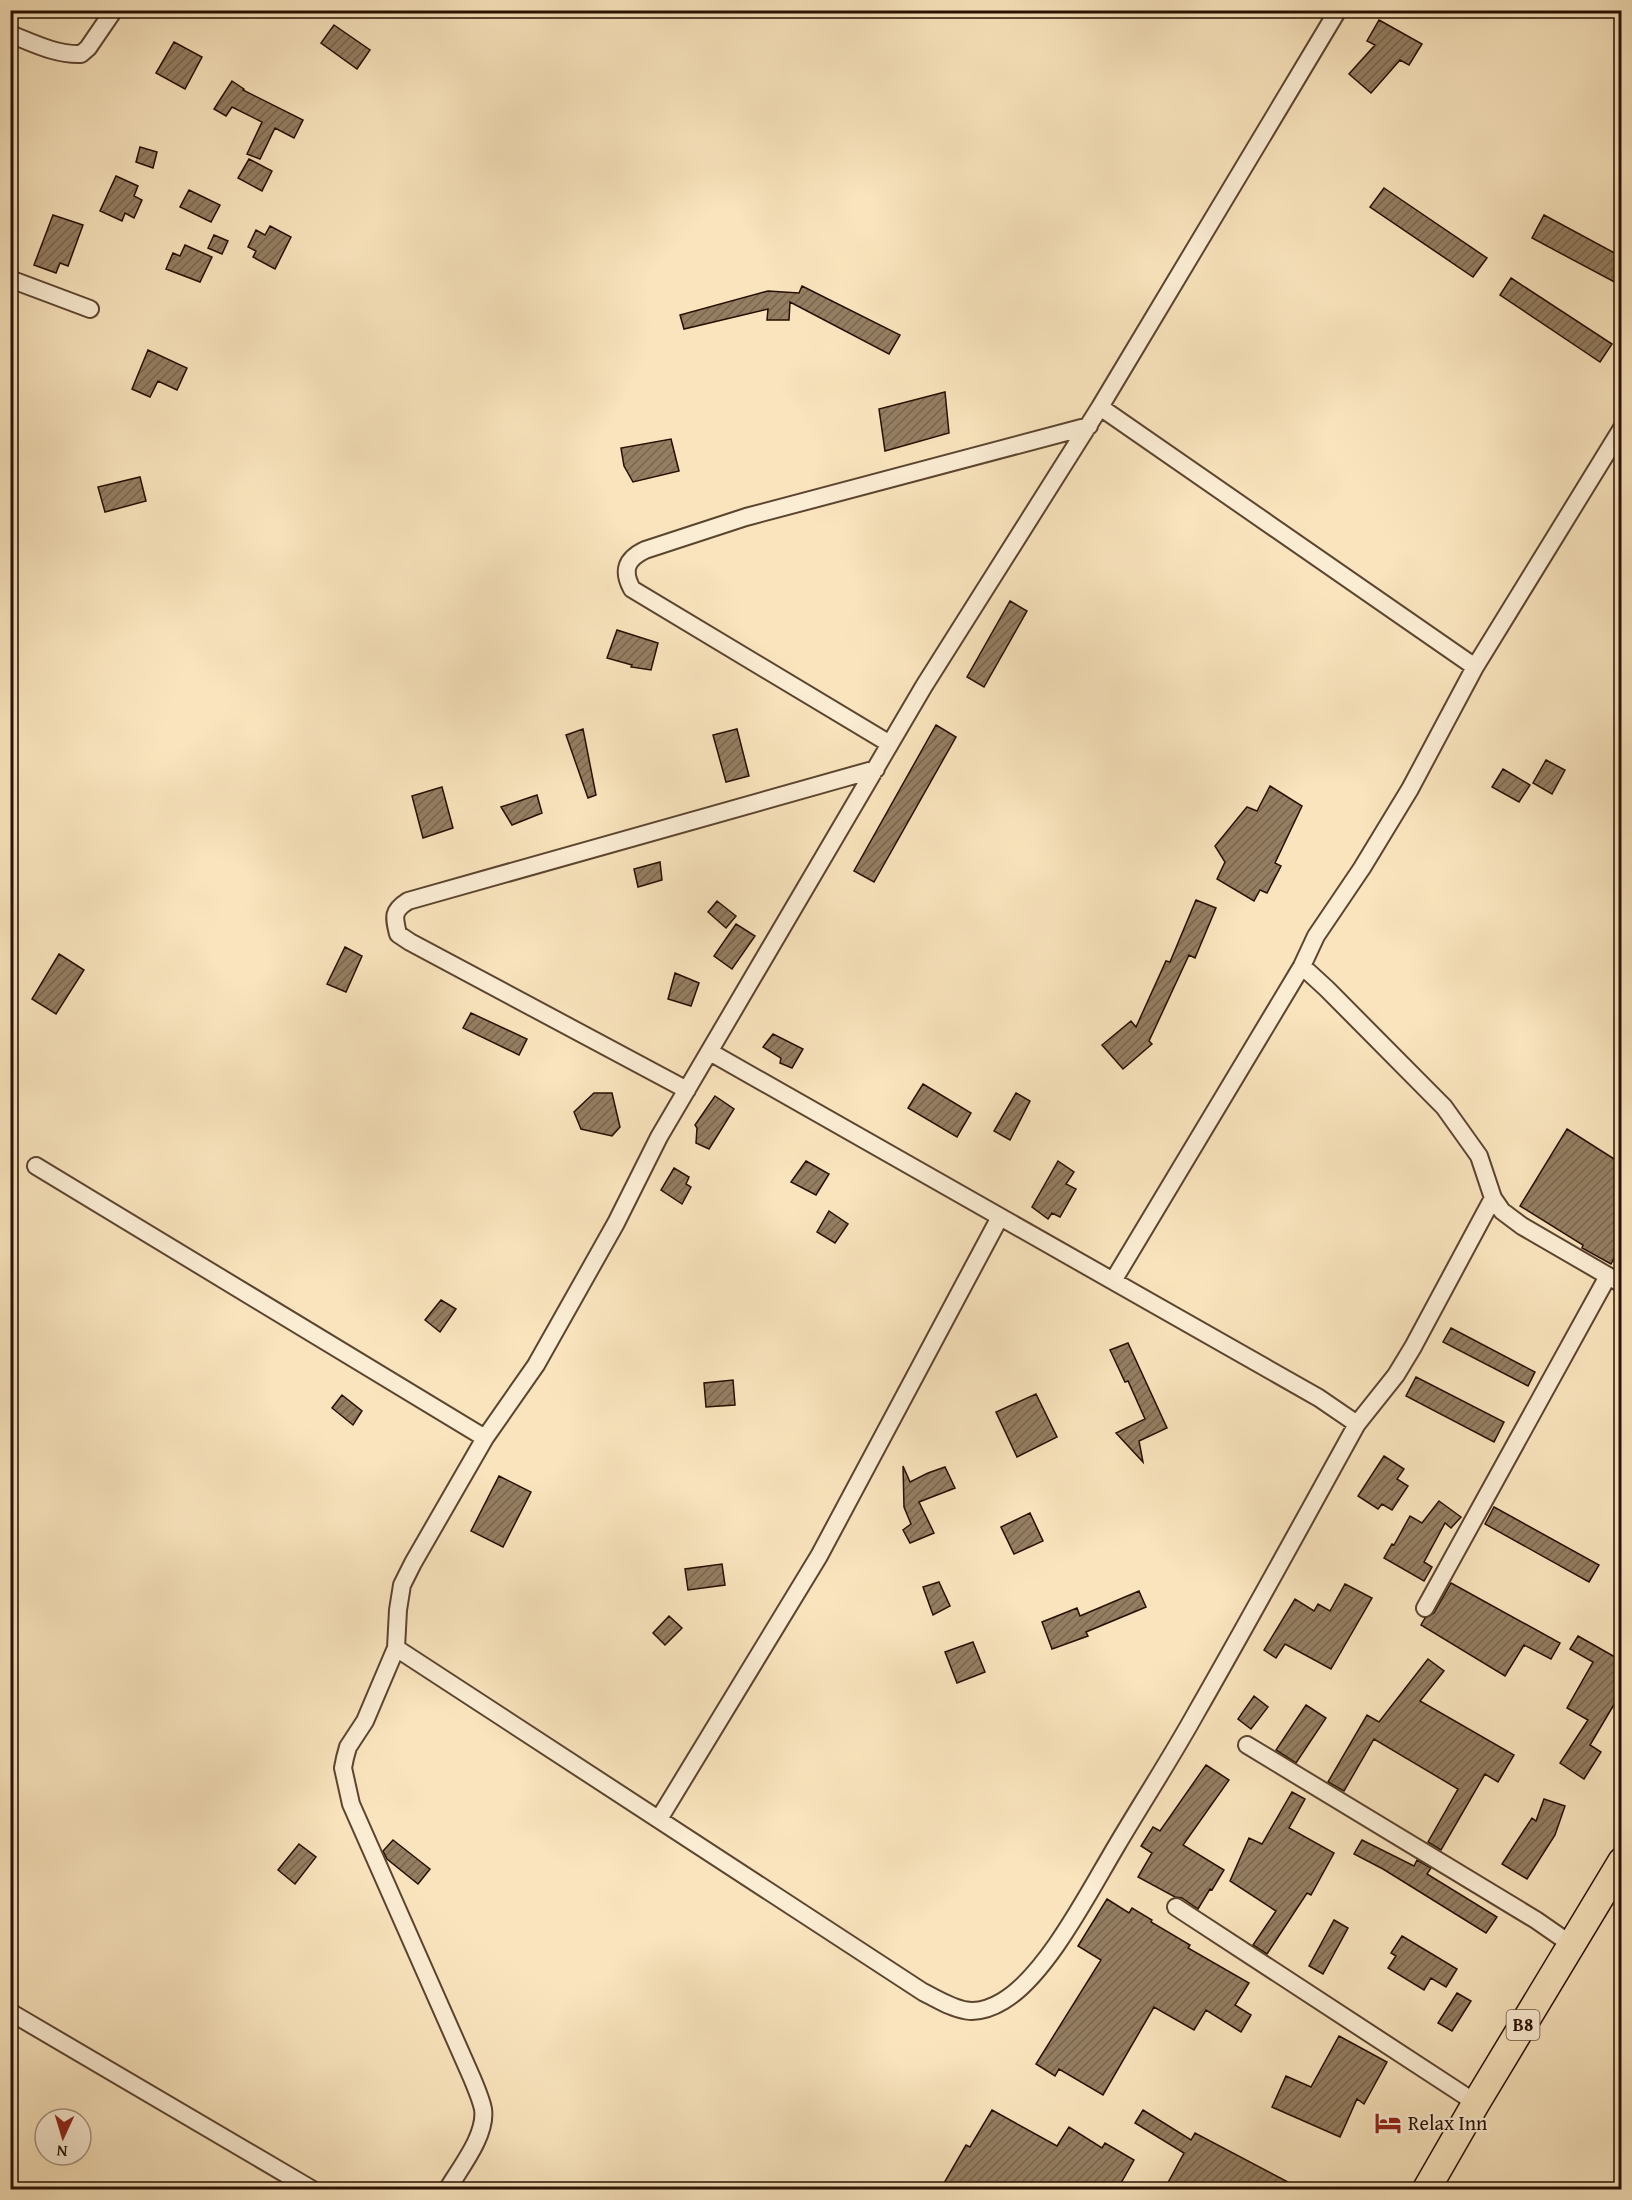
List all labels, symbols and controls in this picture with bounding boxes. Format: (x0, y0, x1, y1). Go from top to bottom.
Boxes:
road number: B8 (1506, 2010, 1540, 2040)
north arrow (33, 2107, 93, 2167)
hotel icon: Relax Inn (1373, 2108, 1403, 2138)
place label: Relax Inn (1408, 2108, 1487, 2137)
text: N (55, 2140, 68, 2164)

